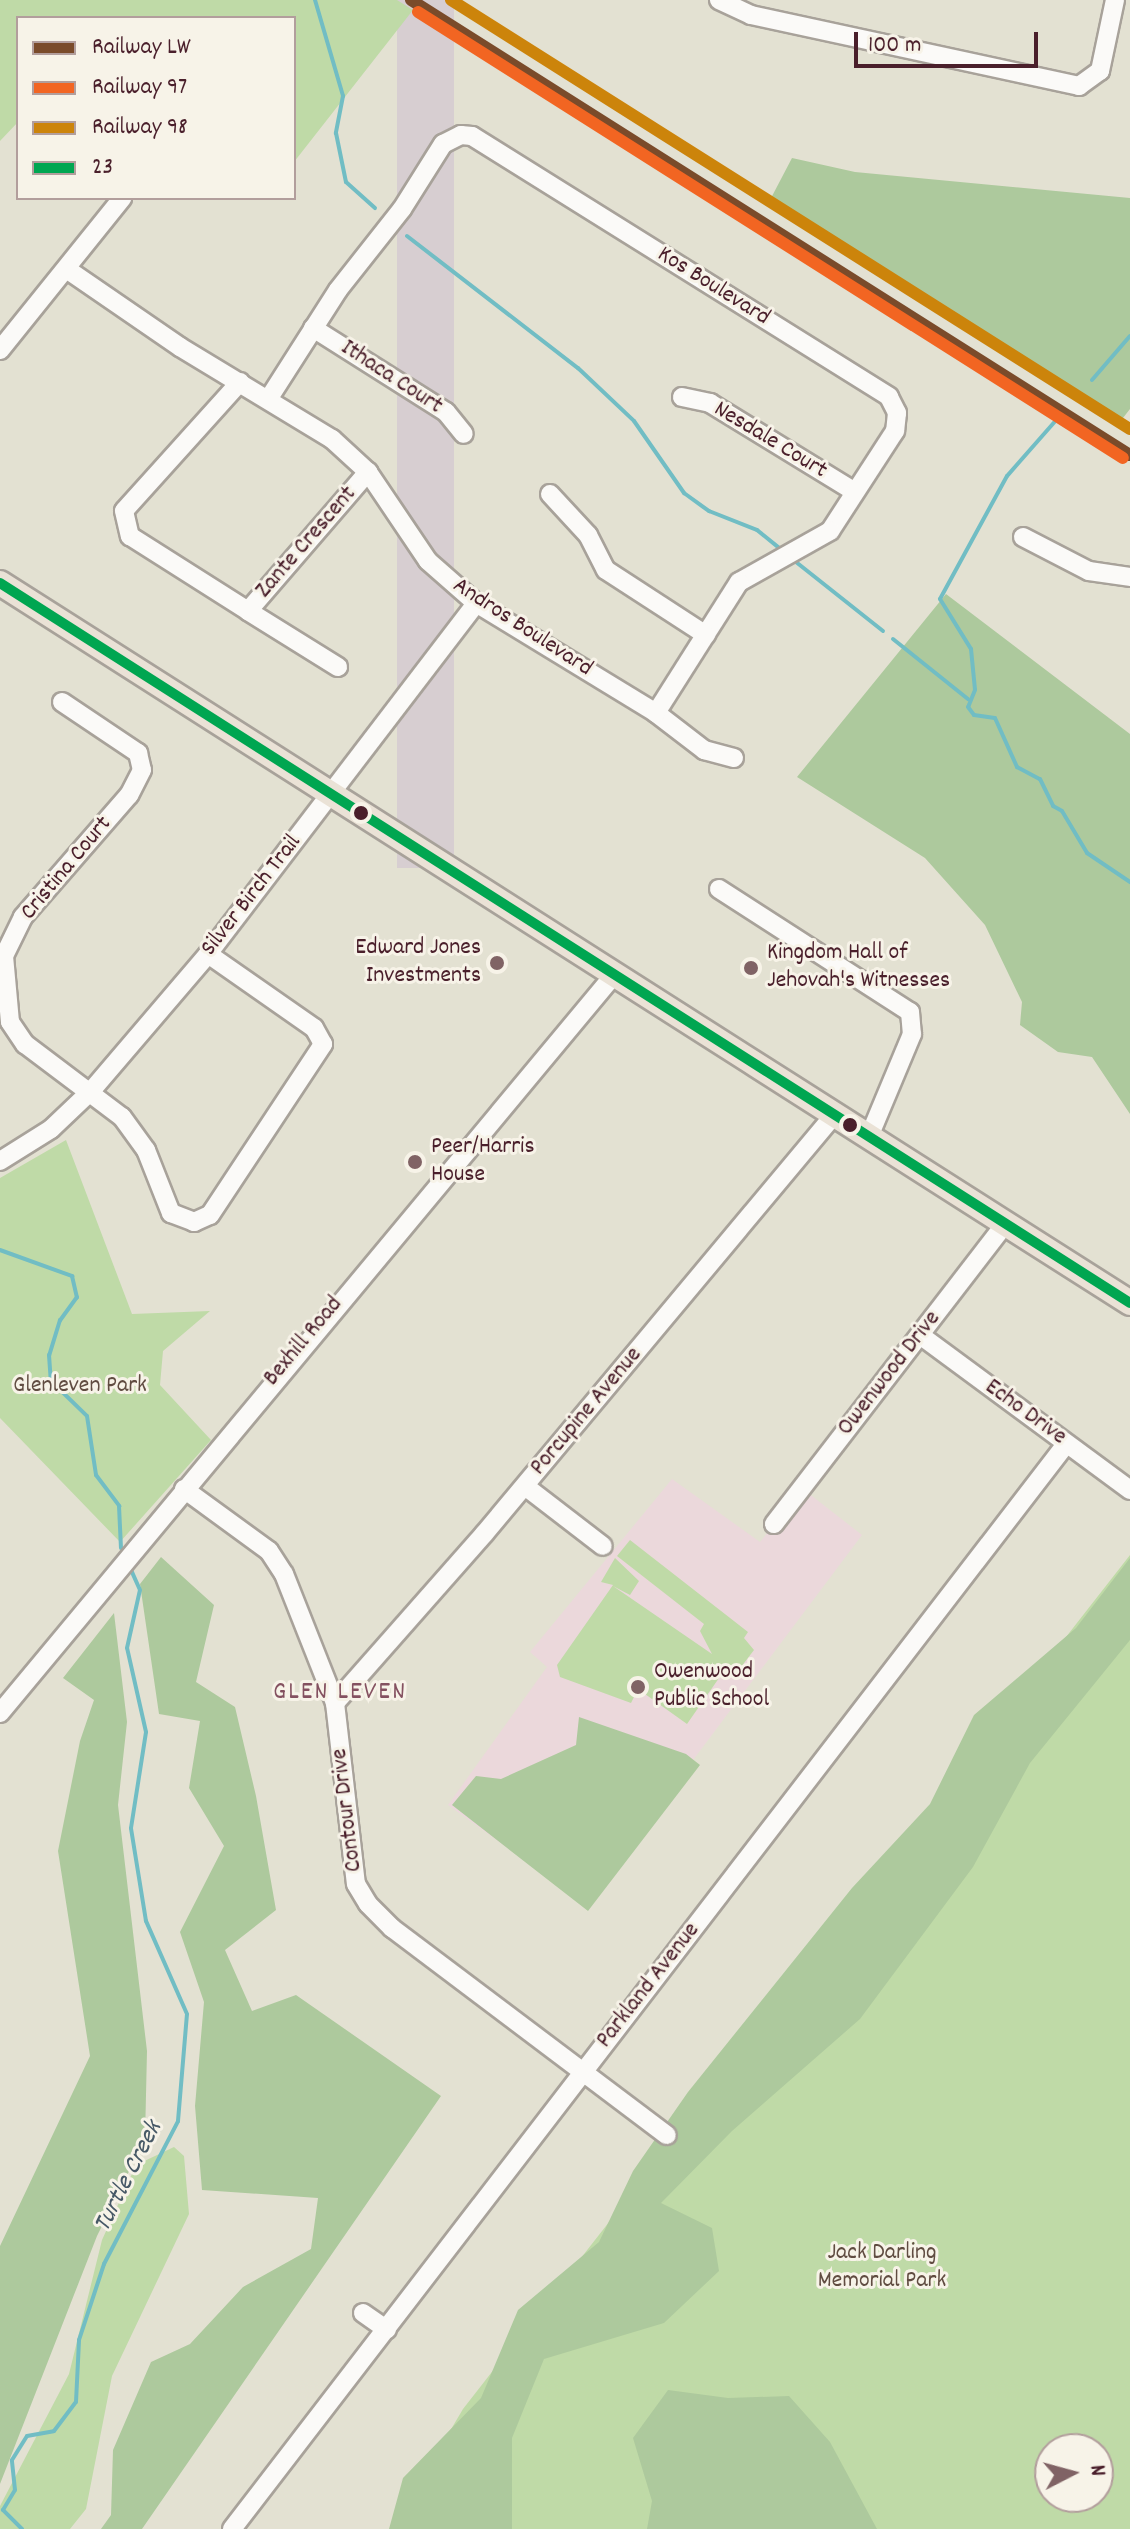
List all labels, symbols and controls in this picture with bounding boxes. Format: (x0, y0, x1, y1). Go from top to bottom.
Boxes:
legend (16, 16, 296, 200)
scale bar (858, 16, 1042, 66)
text: 100 m (868, 29, 921, 63)
text: Railway LW (92, 31, 191, 65)
text: Railway 97 (92, 71, 187, 105)
text: Railway 98 (92, 111, 188, 145)
text: 23 (92, 151, 113, 185)
street label: Kos Boulevard (651, 241, 775, 333)
street label: Ithaca Court (335, 334, 447, 422)
street label: Nesdale Court (708, 396, 832, 486)
street label: Zante Crescent (250, 481, 364, 605)
street label: Andros Boulevard (447, 572, 597, 684)
unlabelled marker (353, 805, 369, 821)
street label: Cristina Court (15, 811, 119, 927)
street label: Silver Birch Trail (196, 829, 308, 963)
place label: Edward Jones Investments (355, 935, 481, 991)
place label: Kingdom Hall of Jehovah's Witnesses (767, 940, 950, 996)
marker: Edward Jones Investments (488, 954, 506, 972)
marker: Kingdom Hall of Jehovah's Witnesses (742, 959, 760, 977)
unlabelled marker (842, 1117, 858, 1133)
place label: Peer/Harris House (431, 1134, 535, 1190)
marker: Peer/Harris House (406, 1153, 424, 1171)
street label: Bexhill Road (258, 1291, 350, 1393)
street label: Owenwood Drive (832, 1306, 948, 1442)
street label: Porcupine Avenue (525, 1342, 649, 1482)
park label: Glenleven Park (13, 1373, 147, 1401)
street label: Echo Drive (979, 1374, 1071, 1452)
place label: Owenwood Public School (654, 1659, 769, 1715)
district label: GLEN LEVEN (273, 1677, 407, 1709)
marker: Owenwood Public School (629, 1678, 647, 1696)
street label: Contour Drive (326, 1747, 370, 1873)
street label: Parkland Avenue (591, 1917, 707, 2055)
water label: Turtle Creek (88, 2116, 170, 2238)
park label: Jack Darling Memorial Park (818, 2240, 946, 2296)
north arrow (1034, 2433, 1114, 2513)
text: N (1080, 2464, 1112, 2478)

